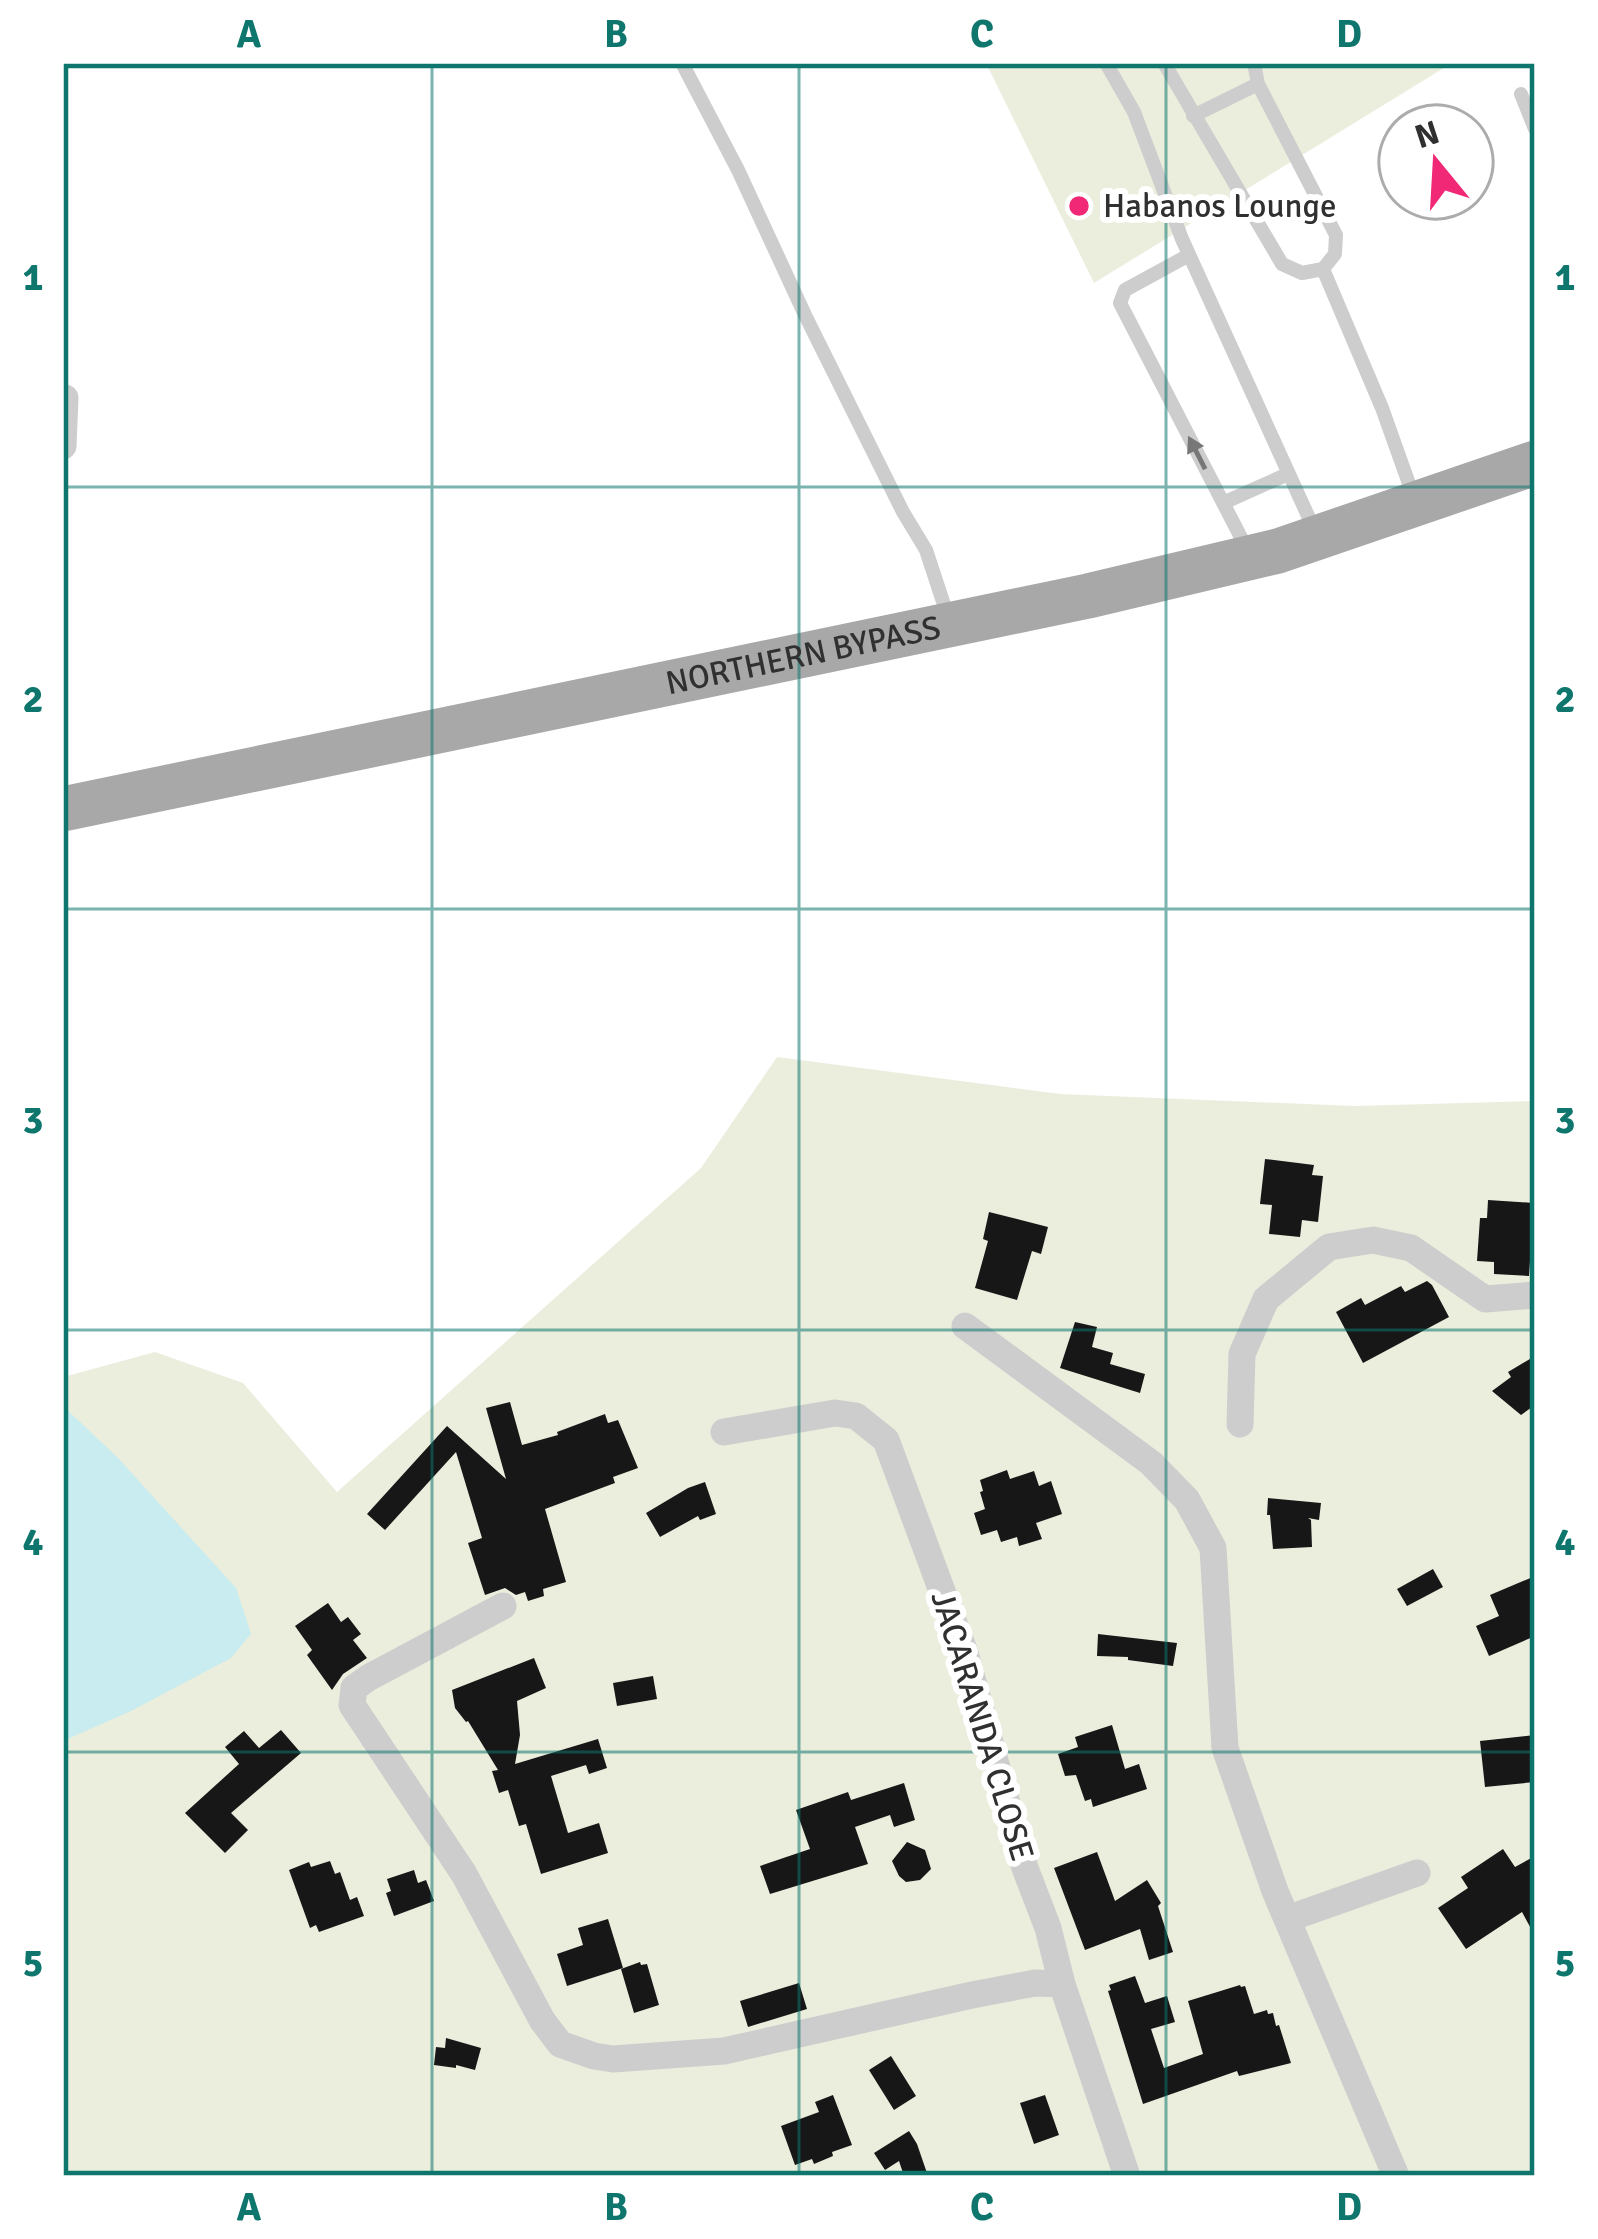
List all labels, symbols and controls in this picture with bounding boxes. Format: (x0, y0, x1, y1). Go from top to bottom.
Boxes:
text: A (237, 10, 262, 58)
text: B (604, 10, 628, 58)
text: C (970, 10, 994, 58)
text: D (1336, 10, 1362, 58)
north arrow (1376, 102, 1496, 222)
text: N (1410, 112, 1444, 158)
place label: Habanos Lounge (1103, 186, 1337, 227)
marker: Habanos Lounge (1066, 193, 1092, 219)
text: 1 (22, 253, 44, 301)
text: 1 (1554, 253, 1576, 301)
one-way arrow (1188, 436, 1208, 470)
street label: NORTHERN BYPASS (662, 607, 944, 704)
text: 2 (22, 675, 44, 723)
text: 2 (1554, 675, 1576, 723)
text: 3 (22, 1096, 44, 1144)
text: 3 (1554, 1096, 1576, 1144)
text: 4 (22, 1518, 44, 1566)
text: 4 (1554, 1518, 1576, 1566)
street label: JACARANDA CLOSE (921, 1586, 1043, 1866)
text: 5 (22, 1939, 44, 1987)
text: 5 (1554, 1939, 1576, 1987)
text: A (237, 2183, 262, 2231)
text: B (604, 2183, 628, 2231)
text: C (970, 2183, 994, 2231)
text: D (1336, 2183, 1362, 2231)

